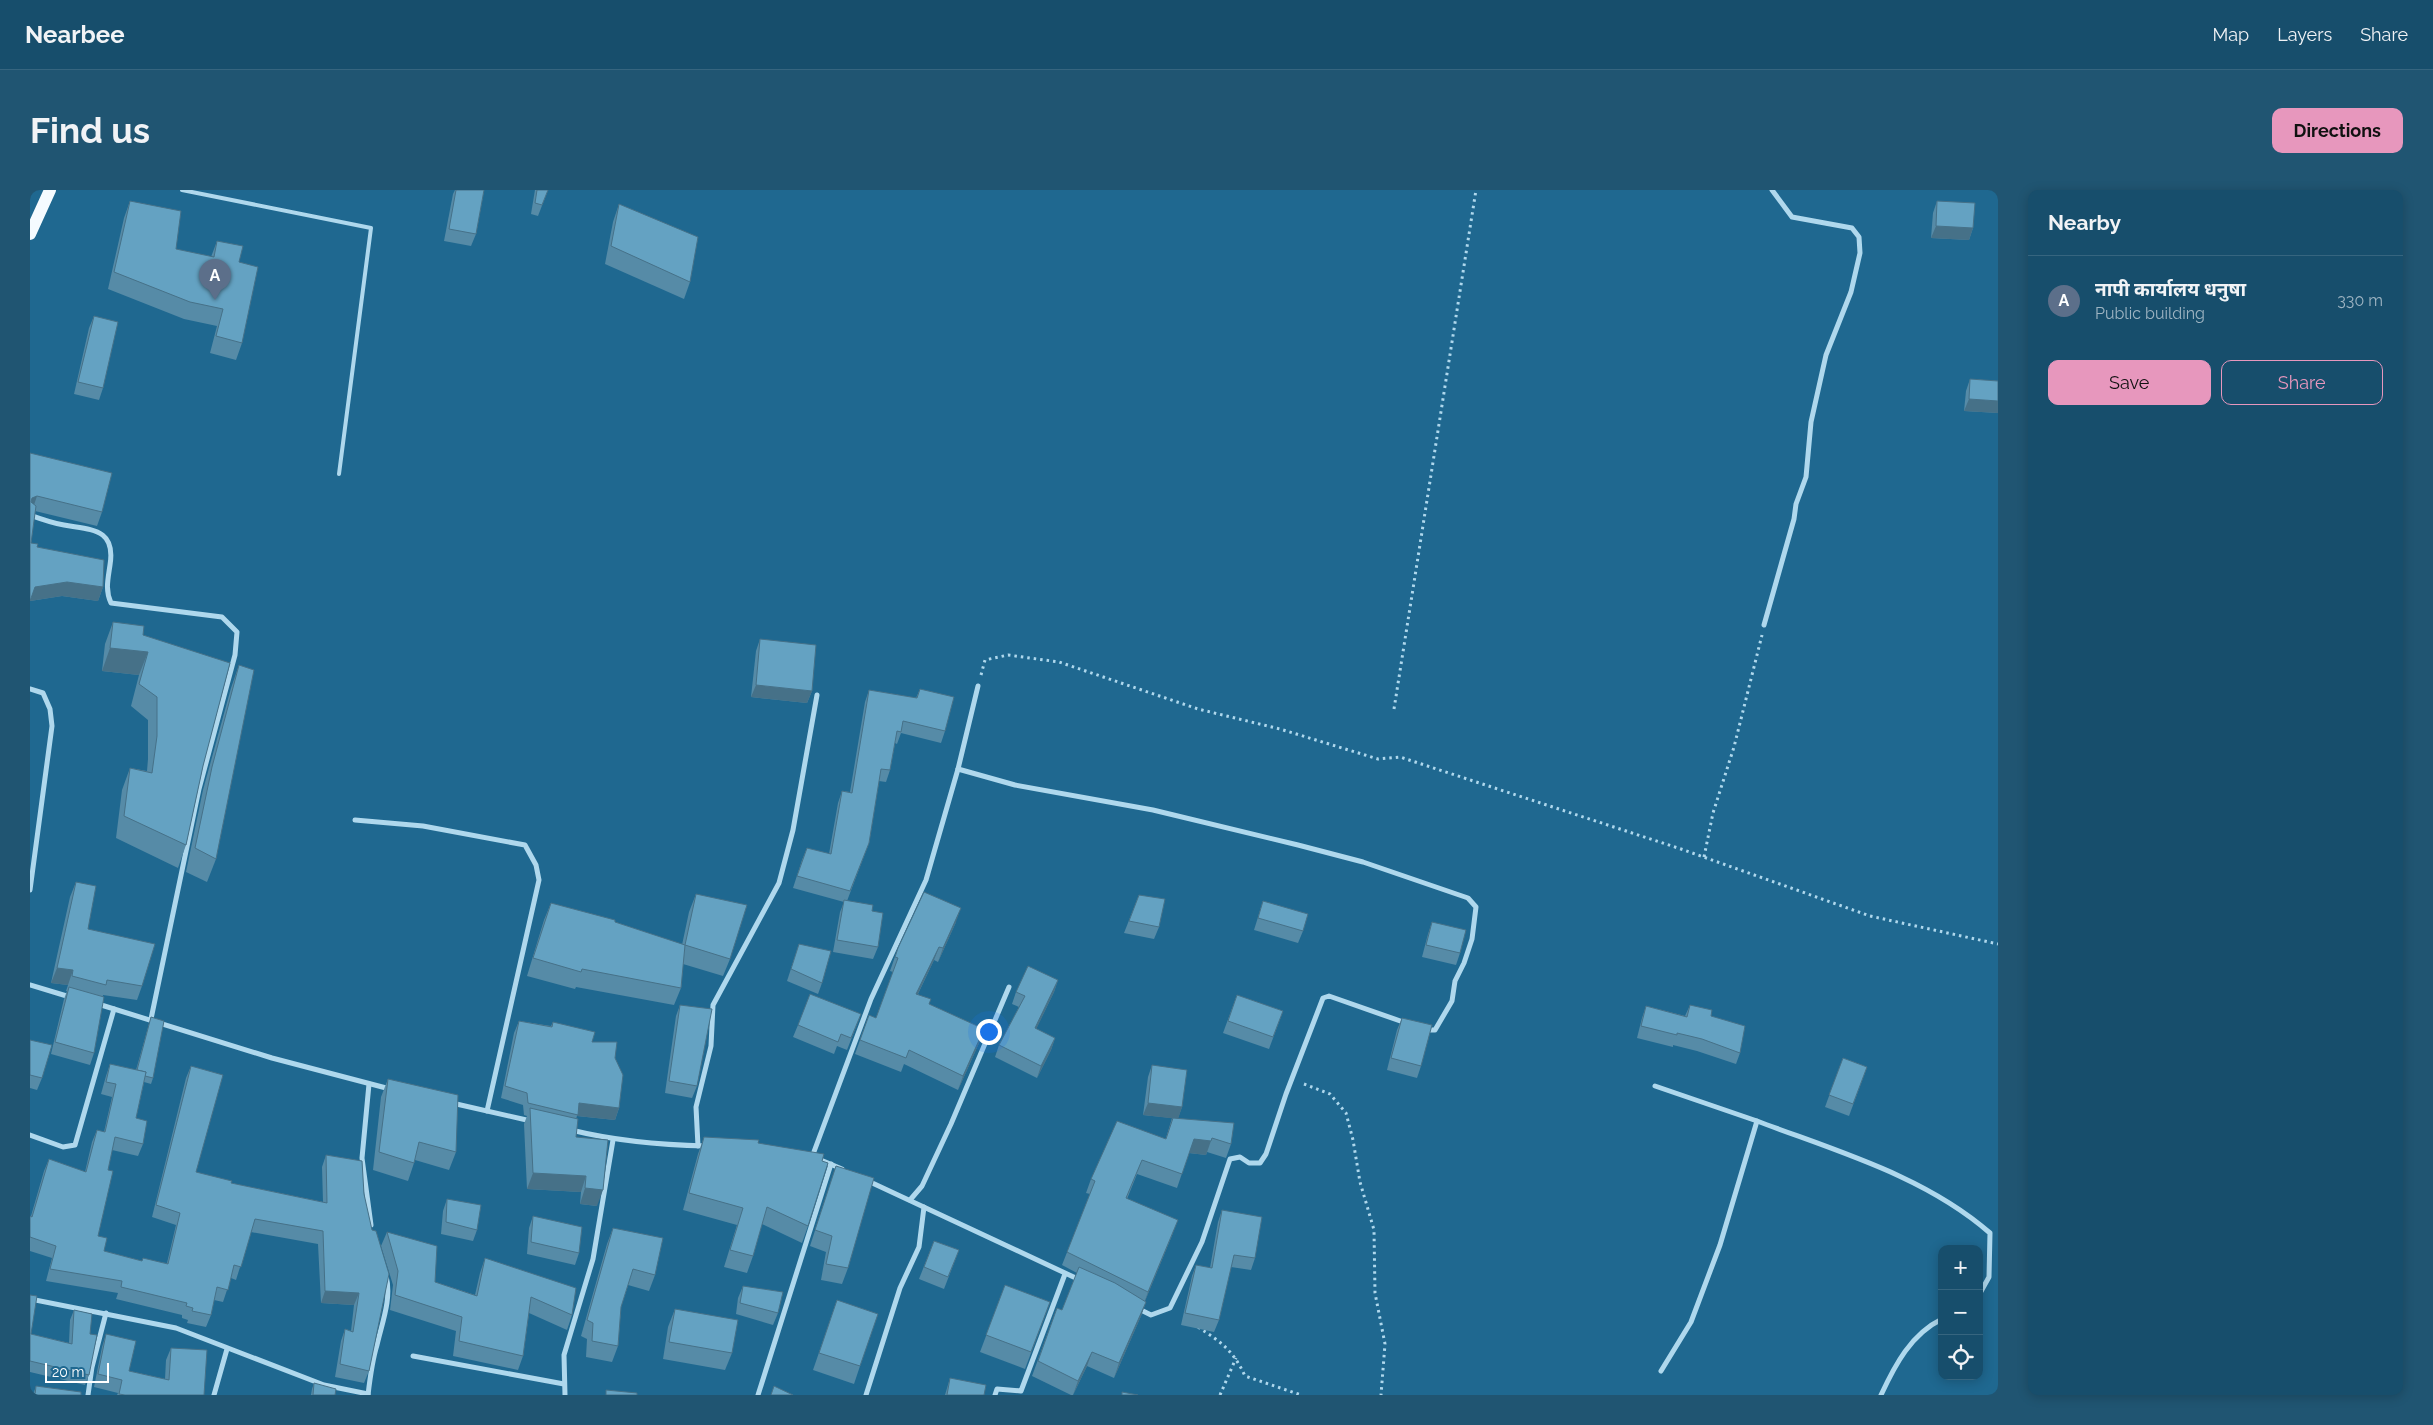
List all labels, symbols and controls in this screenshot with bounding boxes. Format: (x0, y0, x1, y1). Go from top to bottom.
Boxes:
text: Nearbee (25, 20, 125, 49)
text: Map (2213, 24, 2249, 45)
text: Layers (2277, 24, 2332, 45)
text: Share (2360, 24, 2408, 45)
button: Directions (2272, 108, 2403, 153)
text: Find us (30, 110, 150, 151)
text: Nearby (2048, 210, 2121, 235)
pin: A (199, 259, 231, 300)
text: नापी कार्यालय धनुषा (2095, 278, 2246, 300)
text: A (2059, 291, 2069, 310)
text: 330 m (2337, 291, 2383, 310)
text: Public building (2095, 304, 2205, 323)
button: Save (2048, 360, 2211, 405)
button: Share (2221, 360, 2383, 405)
your location (976, 1019, 1002, 1045)
map controls (1938, 1245, 1983, 1380)
button: + (1938, 1245, 1983, 1290)
button: − (1938, 1290, 1983, 1335)
button: locate (1938, 1335, 1983, 1380)
scale bar (45, 1360, 109, 1383)
text: 20 m (52, 1364, 84, 1380)

